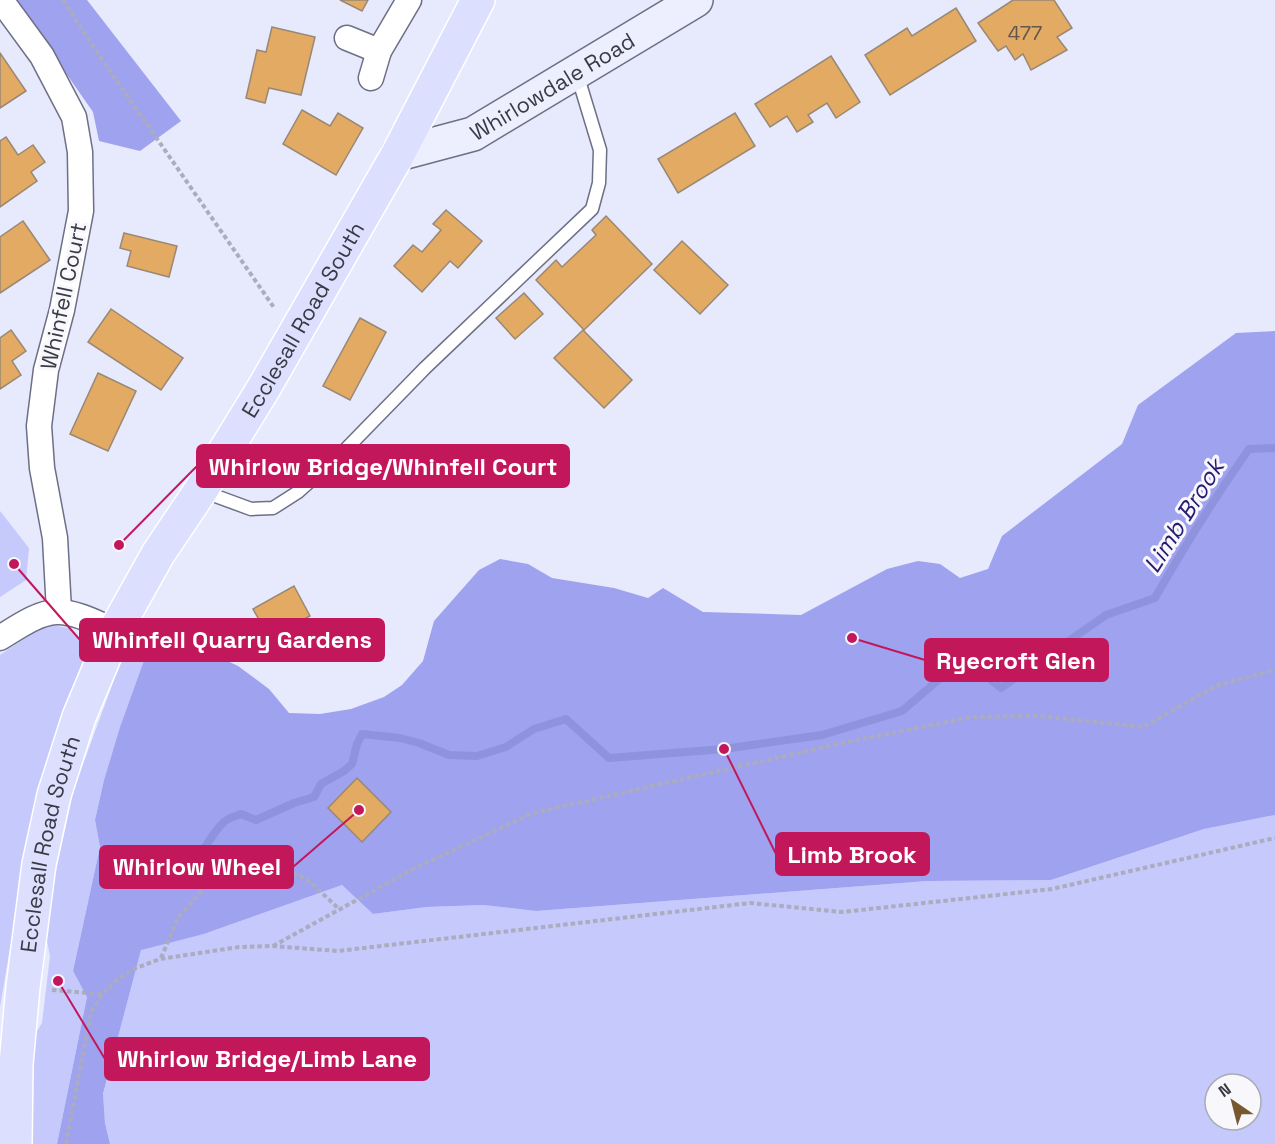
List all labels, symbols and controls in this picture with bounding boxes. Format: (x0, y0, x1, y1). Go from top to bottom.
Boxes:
house number: 477 (1008, 20, 1042, 46)
street label: Whirlowdale Road (465, 26, 640, 147)
street label: Ecclesall Road South (235, 217, 370, 423)
street label: Whinfell Court (34, 220, 92, 372)
callout: Whirlow Bridge/Whinfell Court (197, 445, 569, 487)
text: Whirlow Bridge/Whinfell Court (209, 451, 557, 482)
water label: Limb Brook (1136, 451, 1232, 578)
callout: Whinfell Quarry Gardens (80, 619, 384, 661)
text: Whinfell Quarry Gardens (92, 624, 372, 655)
callout: Ryecroft Glen (925, 639, 1108, 681)
text: Ryecroft Glen (936, 645, 1096, 676)
street label: Ecclesall Road South (14, 732, 86, 954)
callout: Limb Brook (776, 833, 929, 875)
text: Limb Brook (787, 839, 917, 870)
callout: Whirlow Wheel (100, 846, 293, 888)
text: Whirlow Wheel (113, 851, 281, 882)
callout: Whirlow Bridge/Limb Lane (105, 1038, 429, 1080)
text: Whirlow Bridge/Limb Lane (117, 1043, 417, 1074)
north arrow (1203, 1072, 1263, 1132)
text: N (1214, 1078, 1235, 1102)

